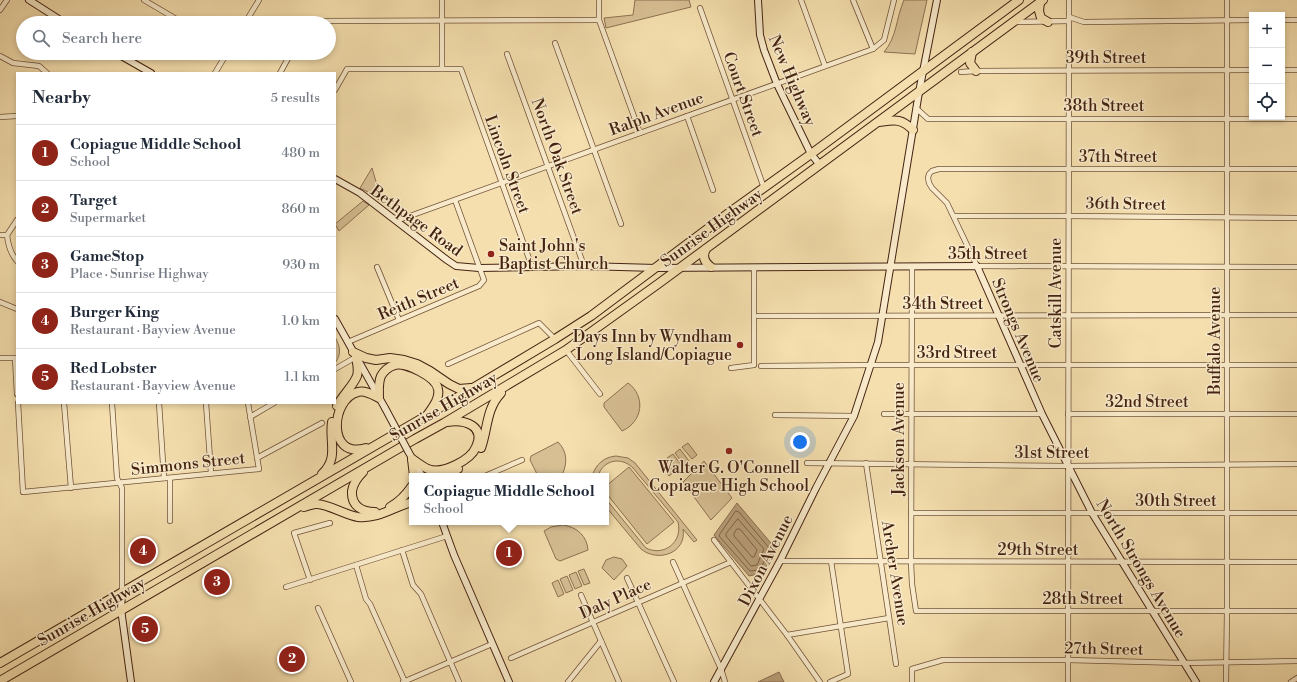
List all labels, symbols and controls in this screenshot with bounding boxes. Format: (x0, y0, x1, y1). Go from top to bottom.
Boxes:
map controls (1249, 12, 1285, 120)
button: + (1249, 12, 1285, 48)
search box (16, 16, 336, 60)
icon: search (30, 27, 52, 49)
text: Search here (62, 29, 142, 48)
street label: New Highway (764, 32, 820, 129)
street label: 39th Street (1066, 48, 1147, 68)
button: − (1249, 48, 1285, 84)
street label: Court Street (718, 49, 768, 140)
button: locate (1249, 84, 1285, 120)
text: Nearby (32, 87, 91, 109)
street label: Ralph Avenue (606, 88, 706, 140)
text: 5 results (271, 90, 320, 106)
street label: North Oak Street (527, 95, 588, 218)
street label: 38th Street (1064, 96, 1145, 116)
street label: Lincoln Street (480, 112, 534, 217)
text: Copiague Middle School (70, 135, 241, 154)
text: 1 (42, 145, 48, 161)
text: 480 m (282, 145, 320, 161)
street label: 37th Street (1079, 147, 1158, 167)
text: School (70, 154, 110, 170)
street label: Bethpage Road (366, 180, 466, 261)
street label: Sunrise Highway (657, 184, 767, 272)
text: Target (70, 191, 117, 210)
street label: 36th Street (1085, 193, 1167, 215)
text: 2 (41, 201, 49, 217)
text: 860 m (281, 201, 320, 217)
text: Supermarket (70, 210, 146, 226)
place label: Saint John's Baptist Church (498, 236, 609, 274)
street label: Catskill Avenue (1046, 238, 1066, 348)
street label: 35th Street (948, 244, 1028, 264)
text: GameStop (70, 247, 144, 266)
marker: Saint John's Baptist Church (486, 249, 496, 259)
text: 3 (41, 257, 49, 273)
text: 930 m (282, 257, 320, 273)
text: Place · Sunrise Highway (70, 266, 209, 282)
street label: Reith Street (375, 273, 462, 325)
street label: Strongs Avenue (987, 275, 1049, 386)
street label: Buffalo Avenue (1205, 287, 1225, 396)
street label: 34th Street (903, 294, 984, 314)
text: Burger King (70, 303, 159, 322)
text: 4 (41, 313, 49, 329)
text: 1.0 km (282, 313, 320, 329)
text: Restaurant · Bayview Avenue (70, 322, 236, 338)
place label: Days Inn by Wyndham Long Island/Copiague (573, 327, 732, 365)
marker: Days Inn by Wyndham Long Island/Copiague (735, 340, 745, 350)
street label: 33rd Street (917, 343, 997, 363)
text: Red Lobster (70, 359, 157, 378)
street label: Sunrise Highway (386, 368, 501, 446)
text: 5 (41, 369, 49, 385)
text: 1.1 km (285, 369, 320, 385)
text: Restaurant · Bayview Avenue (70, 378, 236, 394)
street label: Jackson Avenue (889, 382, 909, 497)
street label: 32nd Street (1105, 392, 1189, 412)
your location (790, 432, 810, 452)
street label: 31st Street (1015, 443, 1090, 463)
marker: Walter G. O'Connell Copiague High School (724, 446, 734, 456)
street label: Simmons Street (130, 448, 247, 480)
place label: Walter G. O'Connell Copiague High School (649, 458, 809, 496)
popup (409, 473, 609, 525)
text: Copiague Middle School (423, 482, 595, 501)
street label: 30th Street (1135, 491, 1217, 511)
street label: North Strongs Avenue (1092, 496, 1190, 641)
text: School (423, 501, 464, 517)
street label: Dixon Avenue (734, 511, 797, 610)
street label: Archer Avenue (877, 518, 913, 627)
pin: 4 (130, 536, 156, 566)
pin: 1 (496, 538, 522, 568)
street label: 29th Street (998, 540, 1079, 560)
pin: 3 (204, 567, 230, 597)
street label: Sunrise Highway (34, 573, 149, 651)
street label: Daly Place (576, 574, 654, 624)
street label: 28th Street (1042, 589, 1124, 609)
pin: 5 (132, 614, 158, 644)
street label: 27th Street (1064, 638, 1144, 660)
pin: 2 (279, 644, 305, 674)

